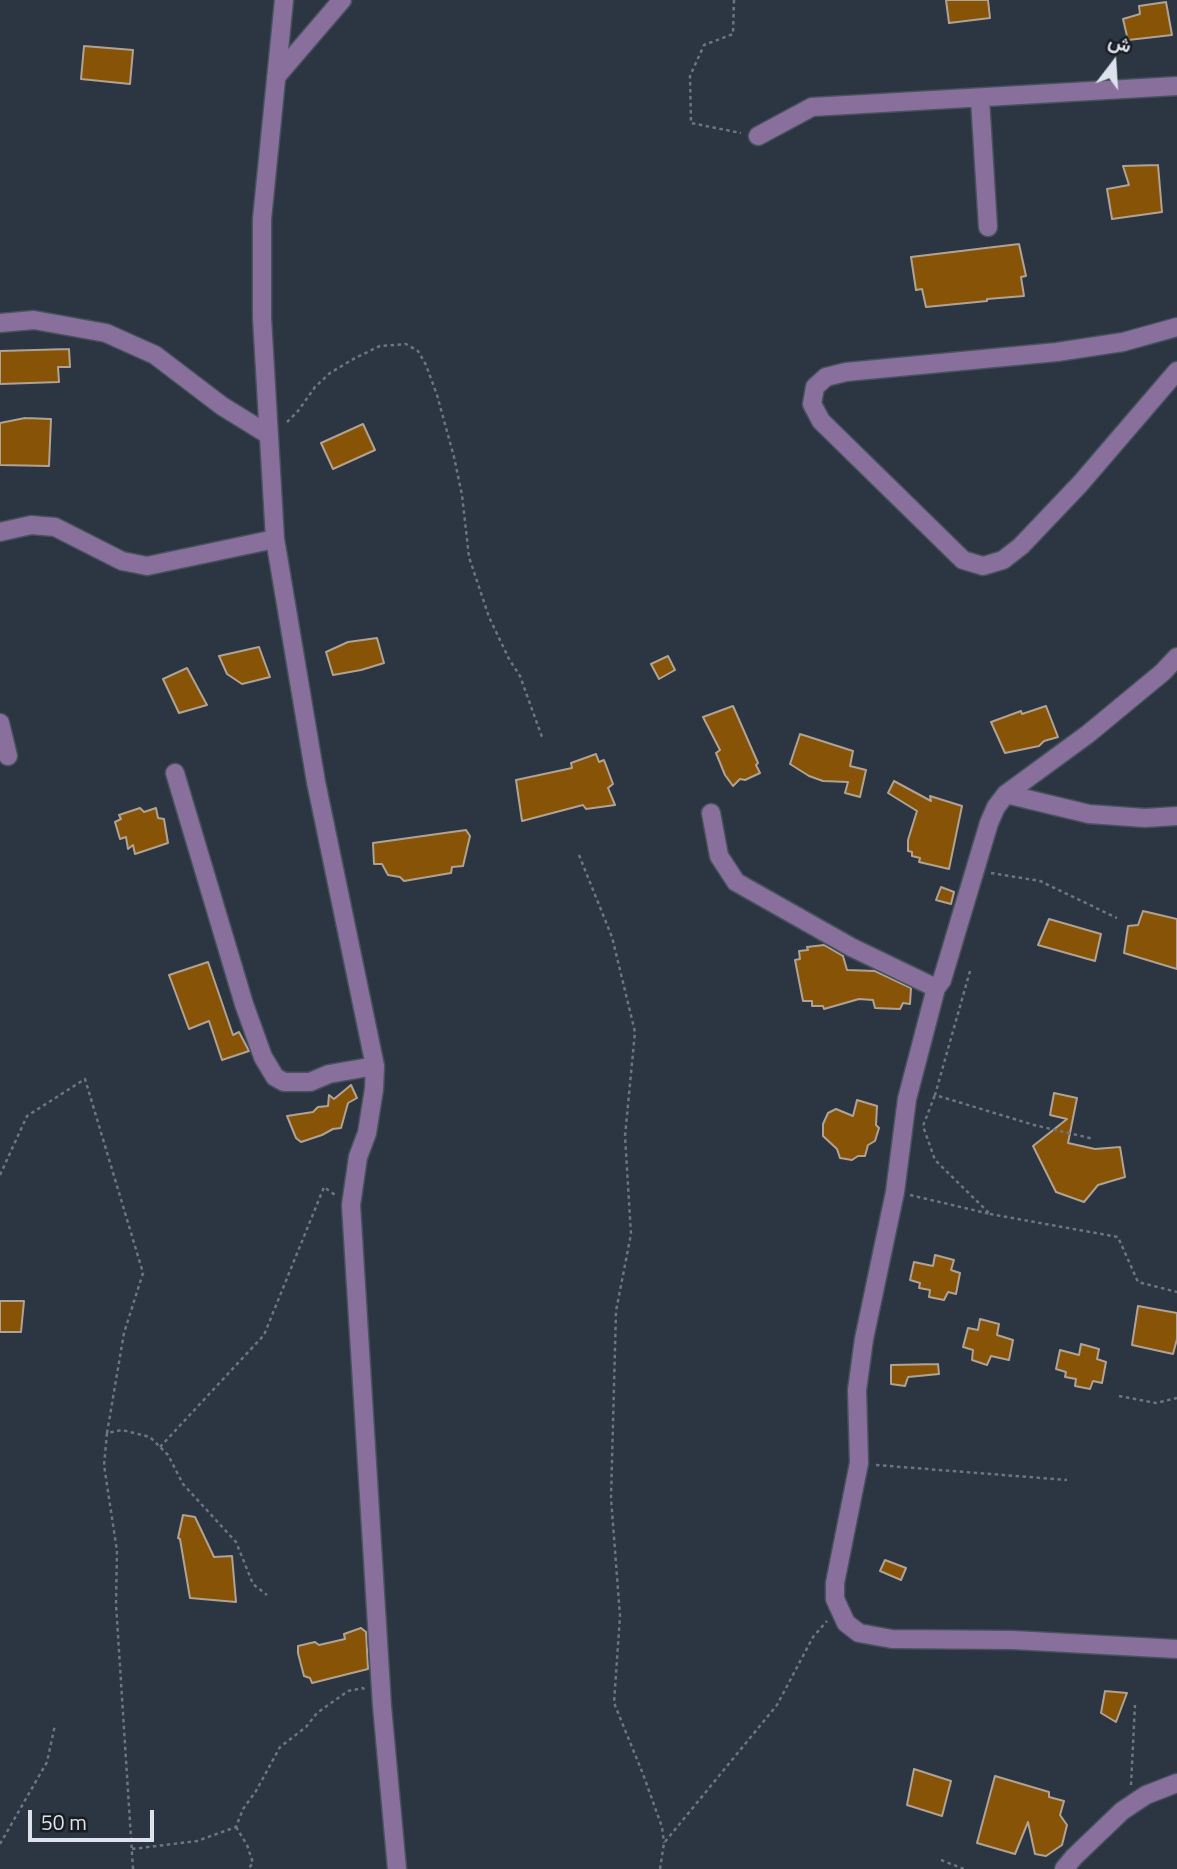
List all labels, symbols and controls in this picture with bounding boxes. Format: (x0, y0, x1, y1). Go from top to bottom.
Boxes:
text: ش (1105, 25, 1135, 60)
north arrow (1079, 28, 1149, 98)
scale bar (32, 1796, 158, 1840)
text: 50 m (41, 1806, 87, 1838)

